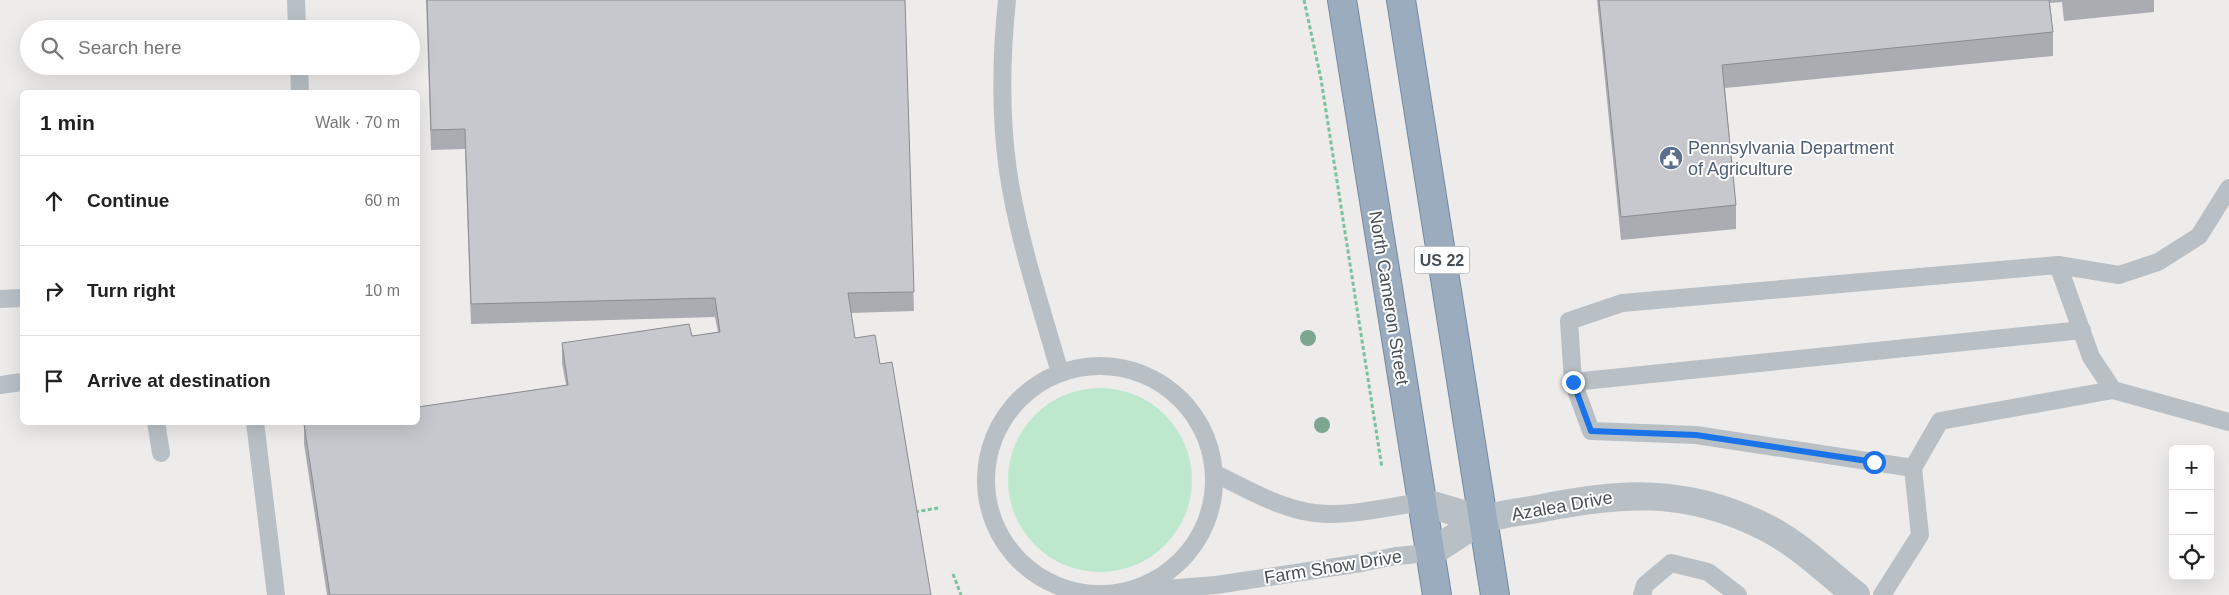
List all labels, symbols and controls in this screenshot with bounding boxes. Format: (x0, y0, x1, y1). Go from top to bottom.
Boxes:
search box (20, 20, 420, 75)
icon: search (38, 34, 66, 62)
text: Search here (78, 37, 182, 58)
text: 1 min (40, 111, 95, 134)
text: Walk · 70 m (315, 114, 400, 131)
place label: Pennsylvania Department of Agriculture (1688, 138, 1894, 179)
public building icon: Pennsylvania Department of Agriculture (1658, 145, 1684, 171)
icon: ahead (40, 187, 68, 215)
text: Continue (87, 190, 169, 211)
text: 60 m (364, 192, 400, 209)
street label: North Cameron Street (1365, 209, 1413, 387)
road number: US 22 (1414, 246, 1470, 274)
icon: right (40, 277, 68, 305)
text: Turn right (87, 280, 175, 301)
text: 10 m (364, 282, 400, 299)
icon: arrive (40, 367, 68, 395)
text: Arrive at destination (87, 370, 271, 391)
route end (1562, 371, 1585, 394)
map controls (2169, 445, 2214, 580)
button: + (2169, 445, 2214, 490)
route start (1863, 451, 1886, 474)
street label: Azalea Drive (1510, 487, 1614, 525)
button: − (2169, 490, 2214, 535)
button: locate (2169, 535, 2214, 580)
street label: Farm Show Drive (1263, 546, 1403, 588)

